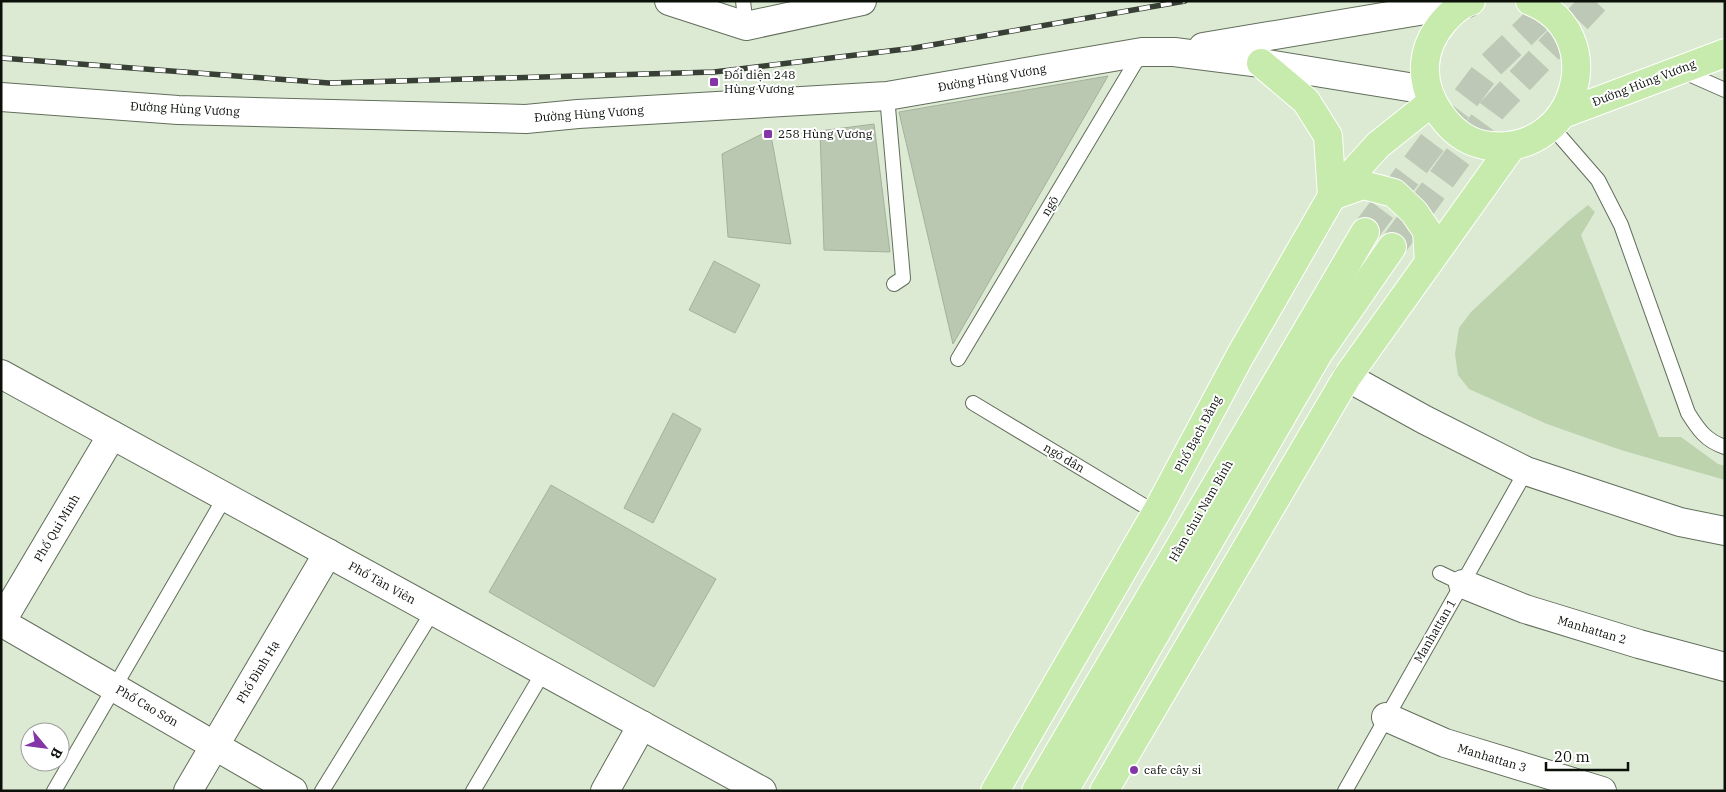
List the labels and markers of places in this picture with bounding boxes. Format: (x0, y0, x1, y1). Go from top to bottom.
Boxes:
place label: Đối diện 248 Hùng Vương (724, 67, 795, 96)
marker: Đối diện 248 Hùng Vương (708, 76, 720, 88)
place label: 258 Hùng Vương (778, 126, 873, 141)
marker: 258 Hùng Vương (762, 128, 774, 140)
place label: cafe cây si (1144, 762, 1202, 777)
marker: cafe cây si (1128, 764, 1140, 776)

